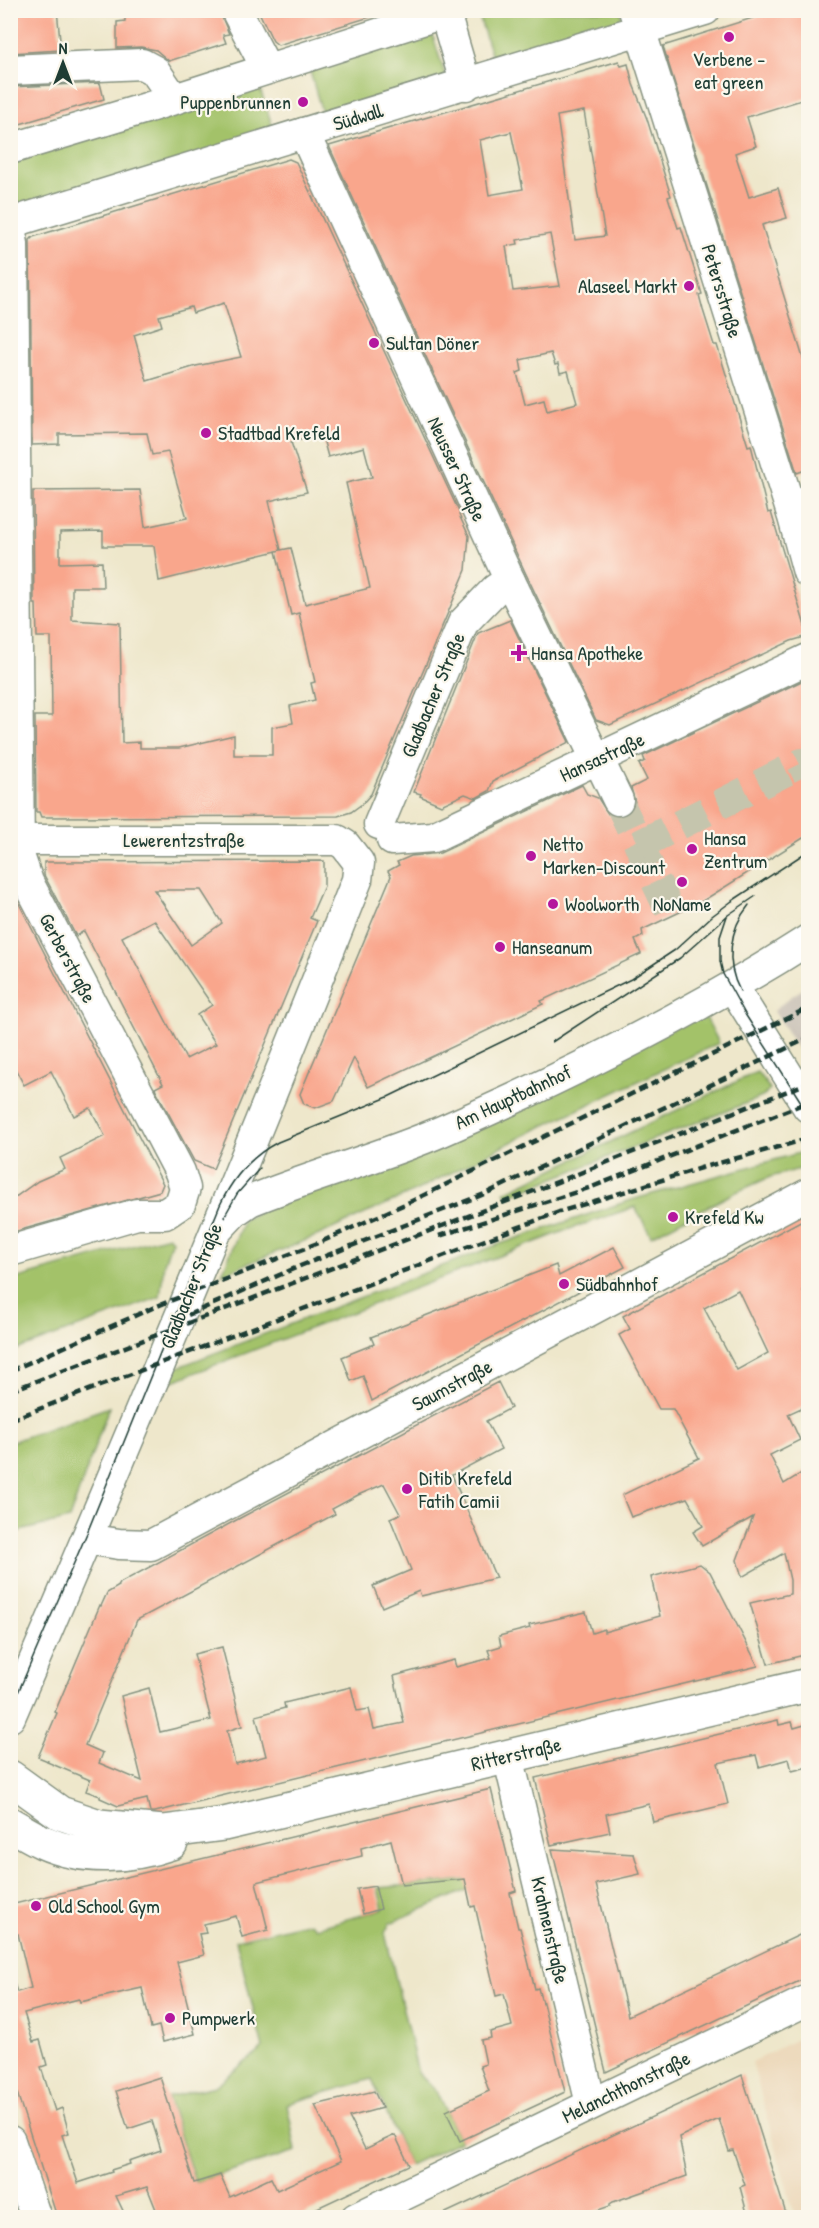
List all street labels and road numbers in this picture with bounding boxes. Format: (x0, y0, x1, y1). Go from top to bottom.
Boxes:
street label: Südwall (330, 96, 386, 137)
street label: Petersstraße (695, 241, 750, 341)
street label: Neusser Straße (421, 412, 493, 525)
street label: Gladbacher Straße (394, 628, 471, 761)
street label: Hansastraße (555, 725, 649, 788)
street label: Lewerentzstraße (123, 826, 245, 853)
street label: Gerberstraße (34, 908, 103, 1007)
street label: Am Hauptbahnhof (450, 1058, 575, 1135)
street label: Gladbacher Straße (153, 1219, 228, 1353)
street label: Saumstraße (407, 1352, 497, 1417)
street label: Ritterstraße (468, 1730, 564, 1777)
street label: Krahnenstraße (525, 1874, 576, 1986)
street label: Melanchthonstraße (557, 2044, 694, 2129)

